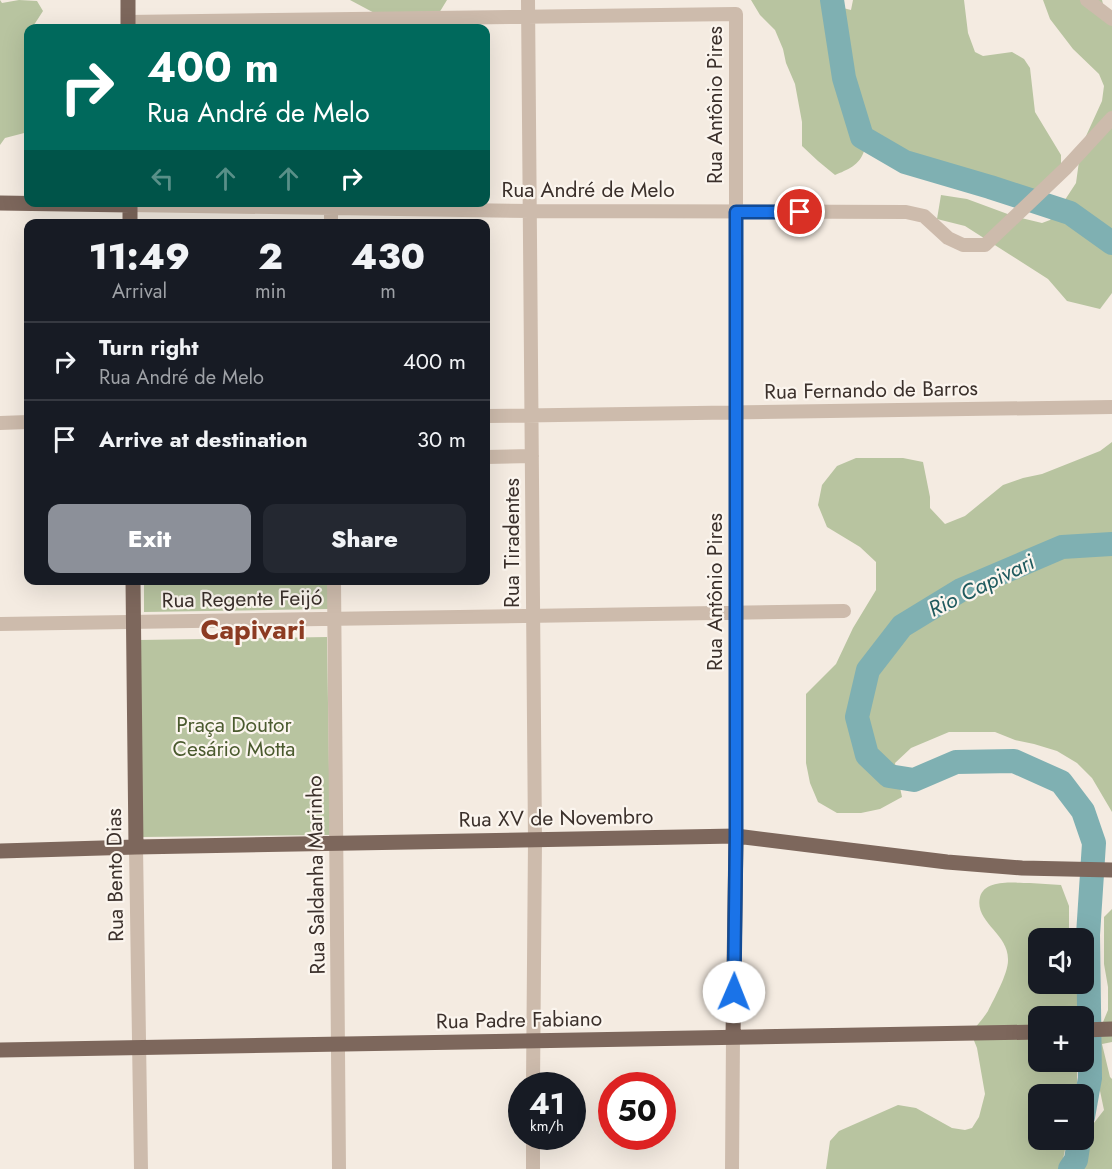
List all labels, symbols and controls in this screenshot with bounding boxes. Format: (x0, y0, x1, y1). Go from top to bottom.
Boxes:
street label: Rua Antônio Pires (700, 26, 730, 184)
text: 400 m (147, 37, 279, 98)
icon: right (48, 48, 126, 126)
text: Rua André de Melo (147, 93, 370, 132)
icon: left (146, 162, 179, 195)
icon: ahead (209, 162, 242, 195)
icon: ahead (272, 162, 305, 195)
icon: right (335, 162, 368, 195)
street label: Rua André de Melo (501, 175, 675, 205)
pin (774, 186, 825, 237)
icon: arrive (783, 195, 816, 228)
text: 11:49 (89, 230, 190, 282)
text: 2 (258, 230, 283, 282)
text: 430 (351, 230, 425, 282)
text: Arrival (112, 277, 167, 306)
text: min (255, 277, 286, 306)
text: m (380, 277, 396, 306)
text: Turn right (99, 331, 199, 363)
icon: right (48, 345, 81, 378)
text: 400 m (403, 345, 466, 377)
text: Rua André de Melo (99, 363, 264, 392)
street label: Rua Fernando de Barros (764, 373, 978, 407)
icon: arrive (48, 423, 81, 456)
text: Arrive at destination (99, 423, 308, 455)
text: 30 m (417, 423, 466, 455)
street label: Rua Tiradentes (497, 478, 527, 608)
button: Exit (48, 504, 251, 573)
button: Share (263, 504, 466, 573)
street label: Rua Antônio Pires (700, 513, 730, 671)
water label: Rio Capivari (922, 545, 1040, 625)
street label: Rua Regente Feijó (161, 583, 323, 615)
district label: Capivari (201, 610, 305, 649)
park label: Praça Doutor Cesário Motta (173, 710, 295, 764)
street label: Rua Saldanha Marinho (299, 775, 333, 975)
street label: Rua XV de Novembro (458, 801, 654, 835)
street label: Rua Bento Dias (99, 808, 131, 942)
map controls (1028, 928, 1094, 1150)
button: sound (1028, 928, 1094, 994)
position arrow (702, 960, 766, 1024)
street label: Rua Padre Fabiano (436, 1004, 602, 1036)
button: + (1028, 1006, 1094, 1072)
speed limit sign: 50 (598, 1072, 676, 1150)
text: 41 (529, 1082, 565, 1125)
button: − (1028, 1084, 1094, 1150)
text: km/h (530, 1115, 564, 1137)

